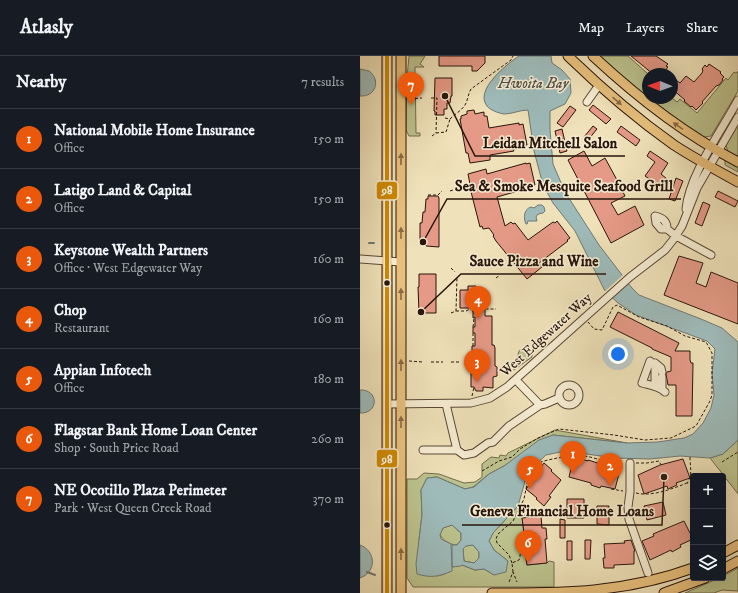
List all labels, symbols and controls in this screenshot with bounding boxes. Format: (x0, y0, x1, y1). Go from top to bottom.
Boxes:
text: Atlasly (20, 16, 73, 39)
text: Map (578, 19, 604, 37)
text: Layers (626, 19, 664, 37)
text: Share (686, 19, 718, 37)
north arrow (642, 68, 678, 104)
text: Nearby (16, 71, 66, 93)
pin: 7 (398, 72, 424, 105)
text: 7 results (301, 74, 344, 90)
water label: Hwoita Bay (497, 74, 569, 93)
one-way arrow (612, 97, 622, 106)
text: National Mobile Home Insurance (54, 121, 255, 140)
one-way arrow (673, 122, 683, 130)
callout: Leidan Mitchell Salon (475, 129, 625, 156)
text: 1 (27, 131, 31, 147)
text: 150 m (313, 131, 344, 147)
text: Leidan Mitchell Salon (483, 134, 617, 153)
text: Office (54, 140, 84, 156)
one-way arrow (398, 152, 404, 165)
callout: Sea & Smoke Mesquite Seafood Grill (447, 172, 681, 199)
text: Sea & Smoke Mesquite Seafood Grill (455, 177, 674, 197)
text: Latigo Land & Capital (54, 181, 191, 200)
line badge: 98 (376, 181, 398, 200)
text: 98 (381, 184, 393, 198)
text: 2 (26, 191, 32, 207)
text: 150 m (313, 191, 344, 207)
text: Office (54, 200, 84, 216)
one-way arrow (398, 226, 404, 239)
text: Keystone Wealth Partners (54, 241, 208, 260)
callout: Sauce Pizza and Wine (461, 247, 606, 274)
text: 3 (27, 251, 31, 267)
text: 160 m (313, 251, 344, 267)
text: Sauce Pizza and Wine (470, 252, 599, 271)
text: Office · West Edgewater Way (54, 260, 202, 276)
unlabelled marker (382, 278, 392, 288)
pin: 4 (465, 286, 491, 319)
one-way arrow (398, 287, 404, 300)
street label: West Edgewater Way (496, 289, 596, 382)
text: Chop (54, 301, 87, 320)
text: 4 (25, 311, 33, 327)
text: 160 m (313, 311, 344, 327)
text: Restaurant (54, 320, 110, 336)
your location (608, 344, 628, 364)
pin: 3 (464, 349, 490, 382)
one-way arrow (398, 358, 404, 371)
text: Appian Infotech (54, 361, 151, 380)
text: 5 (26, 371, 32, 387)
text: 180 m (313, 371, 344, 387)
text: Office (54, 380, 84, 396)
one-way arrow (398, 415, 404, 428)
text: Flagstar Bank Home Loan Center (54, 421, 257, 440)
text: 6 (26, 431, 32, 447)
text: 260 m (311, 431, 344, 447)
text: Shop · South Price Road (54, 440, 179, 456)
pin: 1 (560, 441, 586, 474)
line badge: 98 (376, 449, 398, 468)
text: 98 (381, 453, 393, 467)
pin: 2 (597, 453, 623, 486)
pin: 5 (517, 456, 543, 489)
map controls (690, 473, 726, 581)
button: + (690, 473, 726, 509)
text: NE Ocotillo Plaza Perimeter (54, 481, 226, 500)
text: 7 (26, 491, 32, 507)
text: 370 m (313, 491, 344, 507)
callout: Geneva Financial Home Loans (462, 498, 662, 525)
text: Park · West Queen Creek Road (54, 500, 212, 516)
text: Geneva Financial Home Loans (470, 502, 654, 521)
button: − (690, 509, 726, 545)
unlabelled marker (382, 520, 392, 530)
pin: 6 (515, 530, 541, 563)
button: layers (690, 545, 726, 581)
one-way arrow (398, 547, 404, 560)

